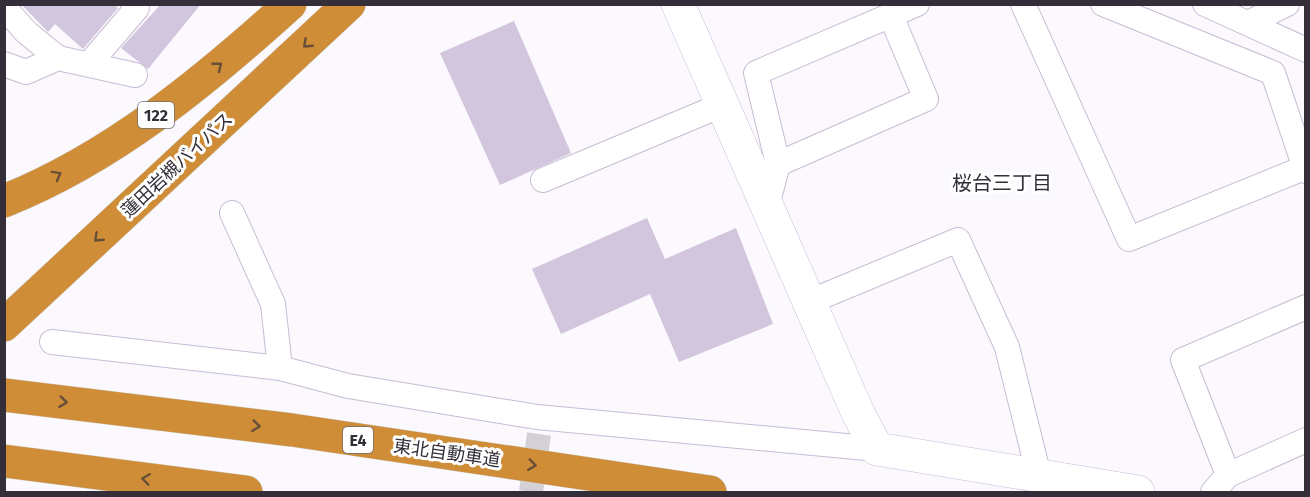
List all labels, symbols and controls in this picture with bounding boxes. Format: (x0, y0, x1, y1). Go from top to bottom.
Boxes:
one-way arrow (303, 37, 313, 48)
one-way arrow (211, 62, 222, 73)
road number: 122 (138, 102, 174, 128)
street label: 蓮田岩槻バイパス (117, 108, 237, 222)
one-way arrow (51, 171, 61, 182)
district label: 桜台三丁目 (952, 171, 1052, 195)
one-way arrow (94, 231, 105, 242)
one-way arrow (58, 396, 67, 408)
one-way arrow (252, 419, 261, 432)
road number: E4 (343, 427, 373, 453)
street label: 東北自動車道 (392, 435, 502, 471)
one-way arrow (528, 459, 537, 471)
one-way arrow (142, 474, 151, 486)

